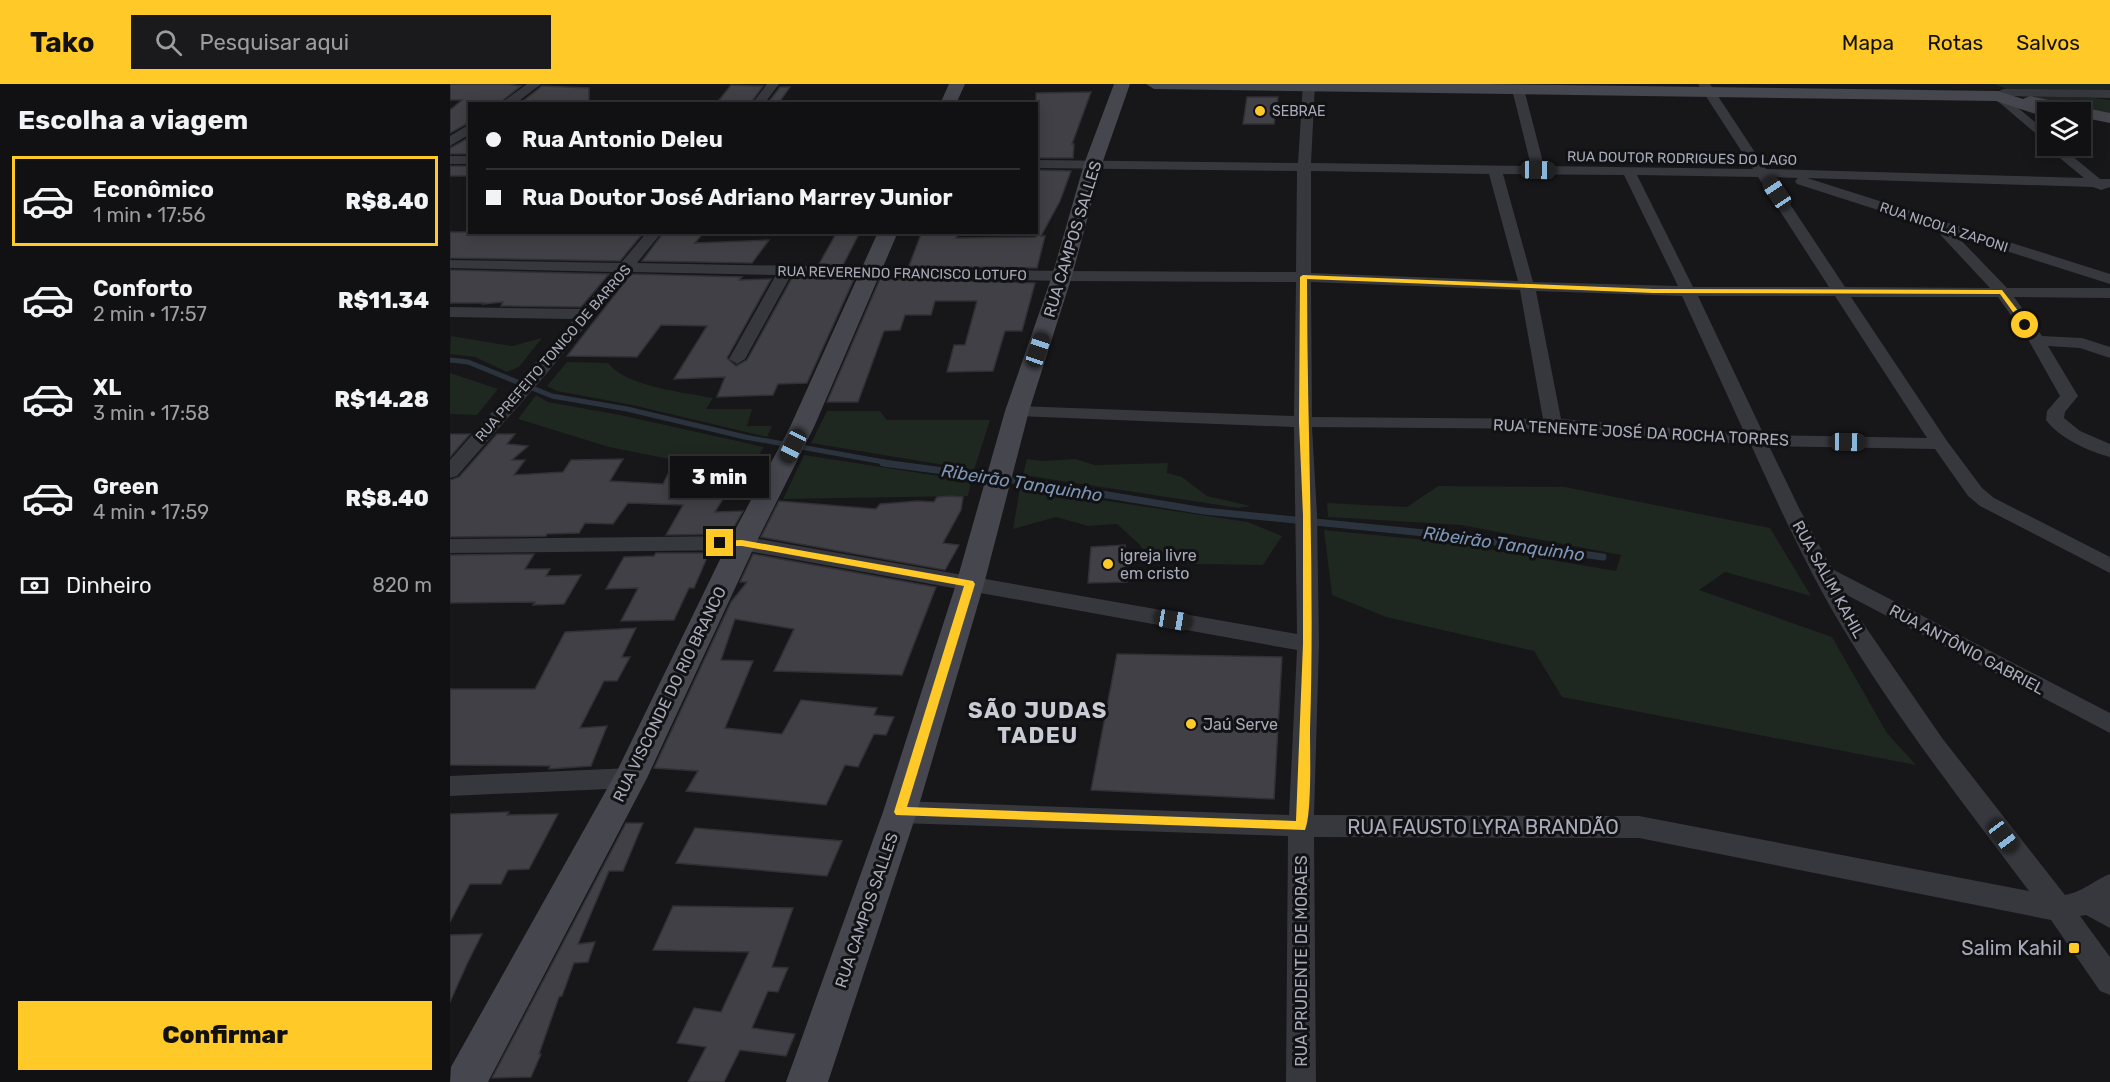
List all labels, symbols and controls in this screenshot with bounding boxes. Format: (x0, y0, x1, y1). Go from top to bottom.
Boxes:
search box (131, 15, 551, 69)
text: Tako (30, 26, 95, 59)
icon: search (152, 26, 185, 59)
text: Pesquisar aqui (200, 29, 349, 56)
text: Mapa (1842, 30, 1894, 55)
text: Rotas (1927, 30, 1983, 55)
text: Salvos (2016, 30, 2080, 55)
map controls (2037, 102, 2091, 156)
button: layers (2037, 102, 2091, 156)
place label: SEBRAE (1272, 103, 1326, 120)
text: Escolha a viagem (18, 104, 248, 136)
marker: SEBRAE (1253, 104, 1267, 118)
text: Rua Antonio Deleu (522, 126, 723, 153)
street label: RUA DOUTOR RODRIGUES DO LAGO (1567, 148, 1797, 169)
street label: RUA CAMPOS SALLES (1040, 158, 1105, 320)
car (1520, 161, 1556, 179)
car (1759, 173, 1795, 213)
icon: car (21, 174, 75, 228)
text: Econômico (93, 176, 214, 203)
text: Rua Doutor José Adriano Marrey Junior (522, 184, 952, 211)
text: R$8.40 (346, 188, 429, 215)
street label: RUA NICOLA ZAPONI (1878, 199, 2010, 256)
text: 1 min · 17:56 (93, 203, 205, 227)
street label: RUA PREFEITO TONICO DE BARROS (472, 261, 635, 445)
street label: RUA REVERENDO FRANCISCO LOTUFO (777, 263, 1027, 284)
icon: car (21, 273, 75, 327)
text: Conforto (93, 275, 193, 302)
text: R$11.34 (338, 287, 429, 314)
text: 2 min · 17:57 (93, 302, 207, 326)
route start (2011, 311, 2038, 338)
car (1024, 330, 1052, 370)
icon: car (21, 372, 75, 426)
text: XL (93, 374, 121, 401)
text: R$14.28 (334, 386, 429, 413)
text: 3 min · 17:58 (93, 401, 210, 425)
street label: RUA TENENTE JOSÉ DA ROCHA TORRES (1493, 415, 1789, 450)
car (777, 426, 809, 466)
car (1830, 433, 1866, 451)
callout: 3 min (670, 456, 770, 498)
water label: Ribeirão Tanquinho (940, 459, 1104, 507)
text: 3 min (692, 465, 747, 489)
icon: car (21, 471, 75, 525)
text: Green (93, 473, 159, 500)
text: R$8.40 (346, 485, 429, 512)
text: 4 min · 17:59 (93, 500, 209, 524)
street label: RUA SALIM KAHIL (1788, 517, 1869, 641)
water label: Ribeirão Tanquinho (1422, 522, 1586, 566)
route end (706, 529, 733, 556)
place label: igreja livre em cristo (1120, 546, 1197, 583)
marker: igreja livre em cristo (1101, 557, 1115, 571)
icon: cash (18, 569, 51, 602)
text: Dinheiro (66, 572, 152, 599)
text: 820 m (372, 573, 432, 597)
street label: RUA VISCONDE DO RIO BRANCO (609, 583, 730, 805)
street label: RUA ANTÔNIO GABRIEL (1886, 600, 2048, 698)
car (1154, 608, 1192, 632)
district label: SÃO JUDAS TADEU (968, 697, 1108, 749)
place label: Jaú Serve (1203, 715, 1278, 734)
marker: Jaú Serve (1184, 717, 1198, 731)
street label: RUA FAUSTO LYRA BRANDÃO (1347, 815, 1619, 839)
car (1985, 816, 2021, 856)
street label: RUA CAMPOS SALLES (831, 830, 902, 990)
street label: RUA PRUDENTE DE MORAES (1292, 855, 1311, 1067)
place label: Salim Kahil (1961, 936, 2062, 960)
marker: Salim Kahil (2067, 941, 2081, 955)
button: Confirmar (18, 1001, 432, 1070)

